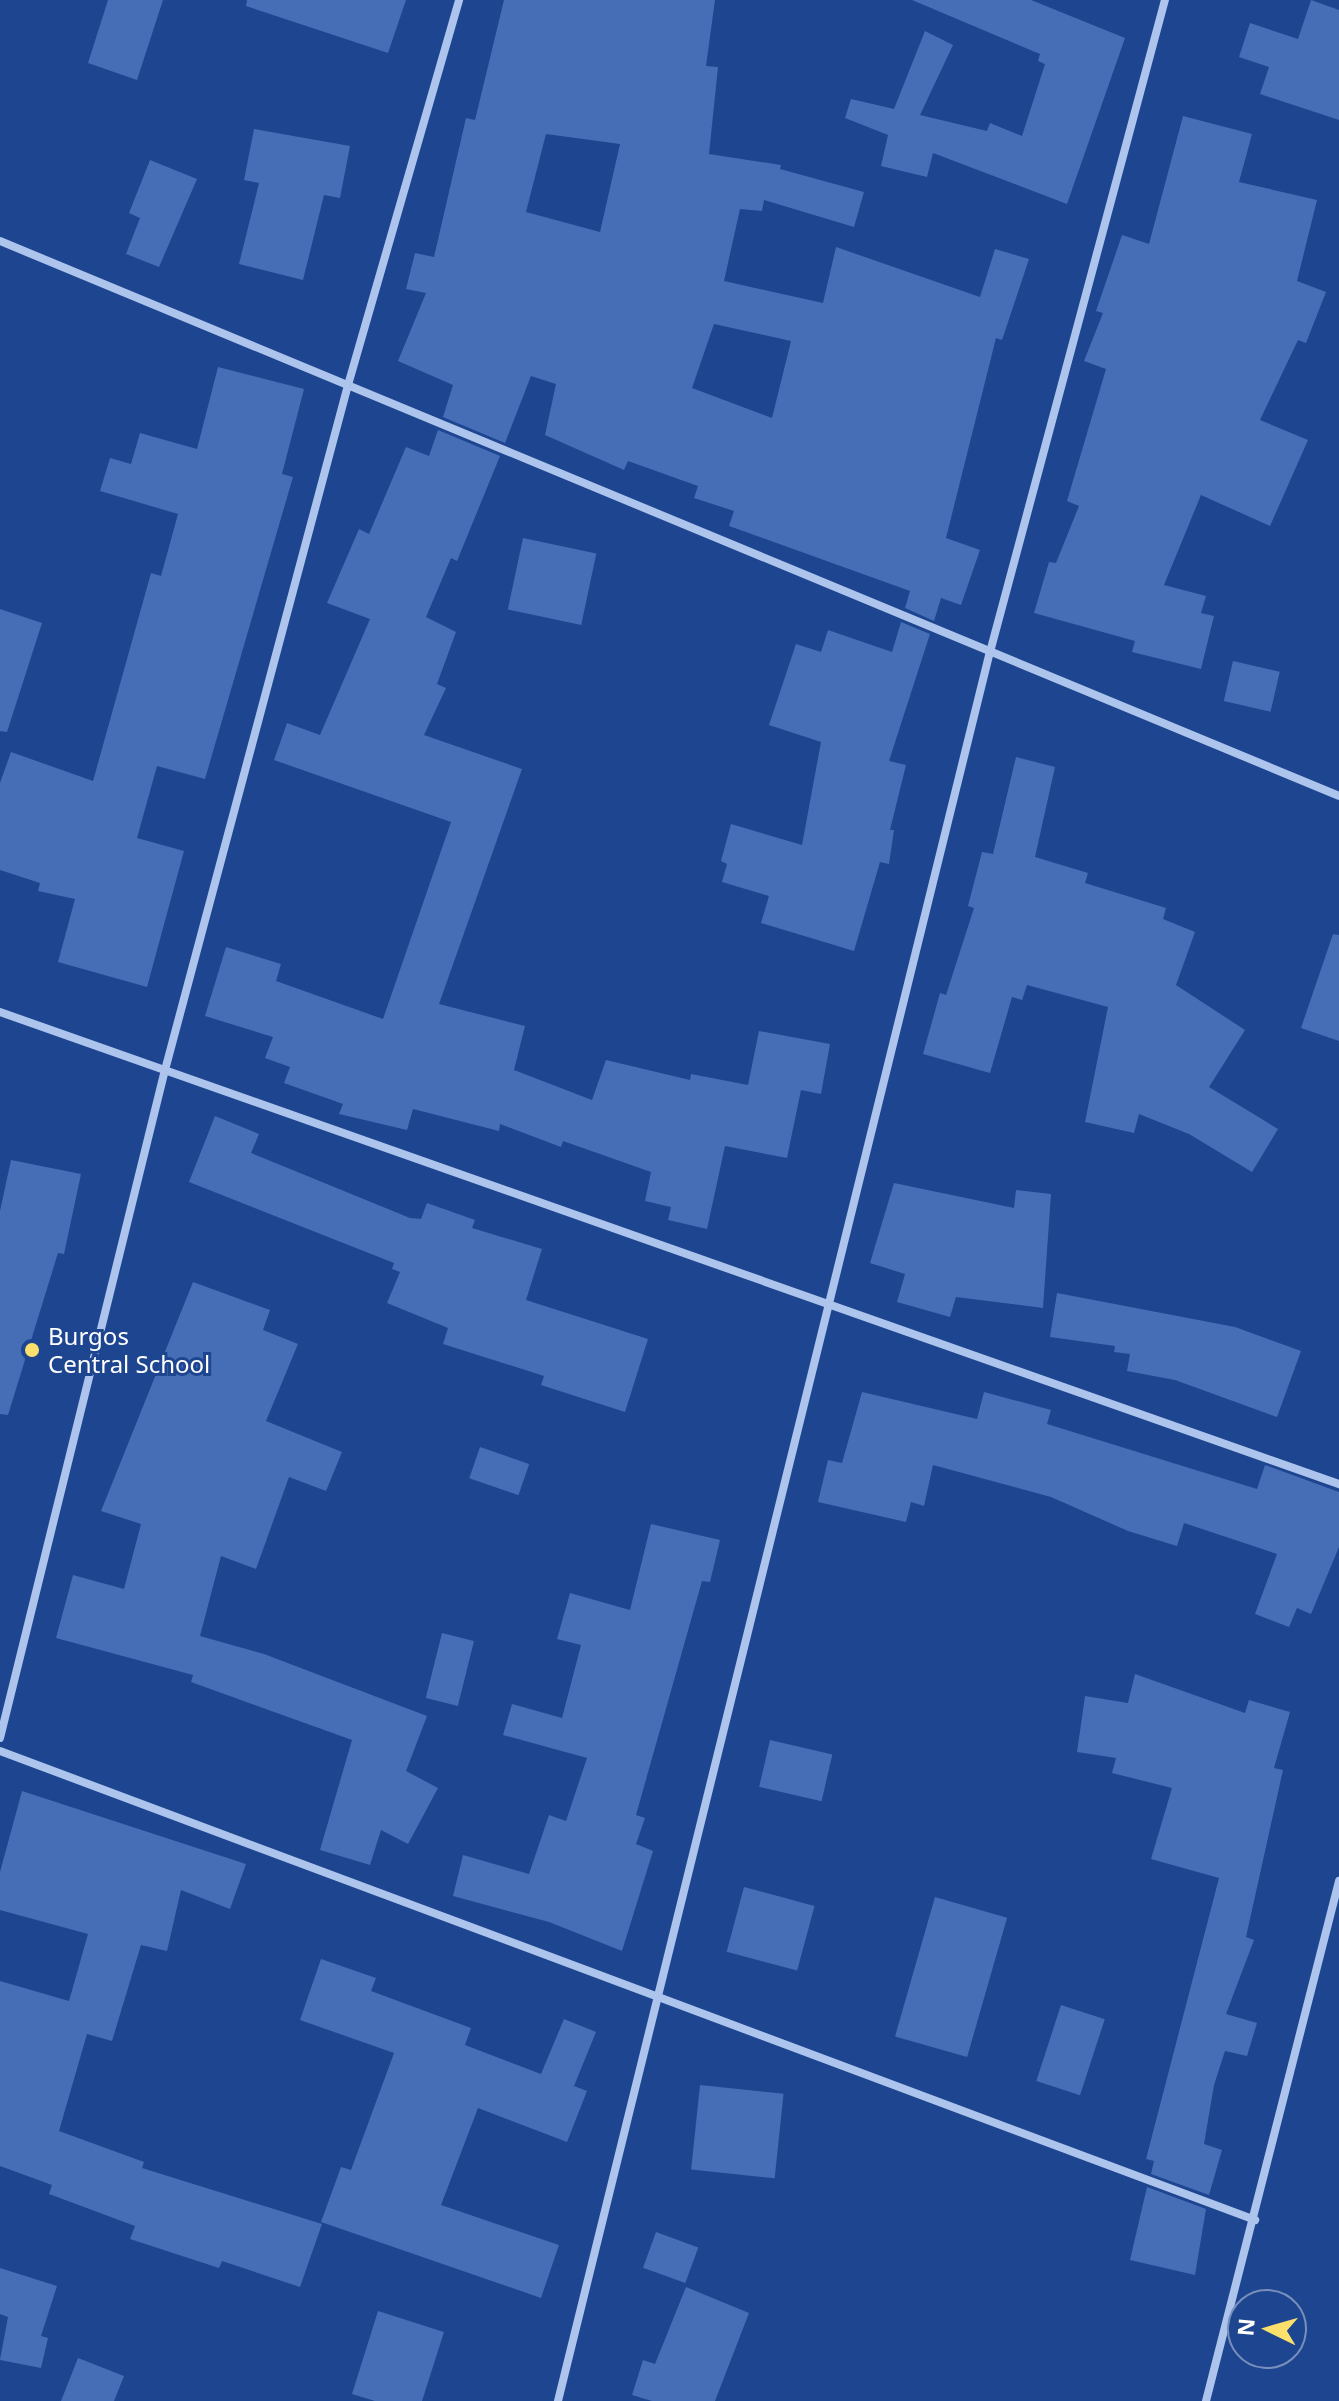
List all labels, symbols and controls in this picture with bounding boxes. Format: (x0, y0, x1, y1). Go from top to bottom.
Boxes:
place label: Burgos Central School (48, 1322, 210, 1378)
marker: Burgos Central School (23, 1341, 41, 1359)
north arrow (1227, 2289, 1307, 2369)
text: N (1229, 2317, 1261, 2337)

